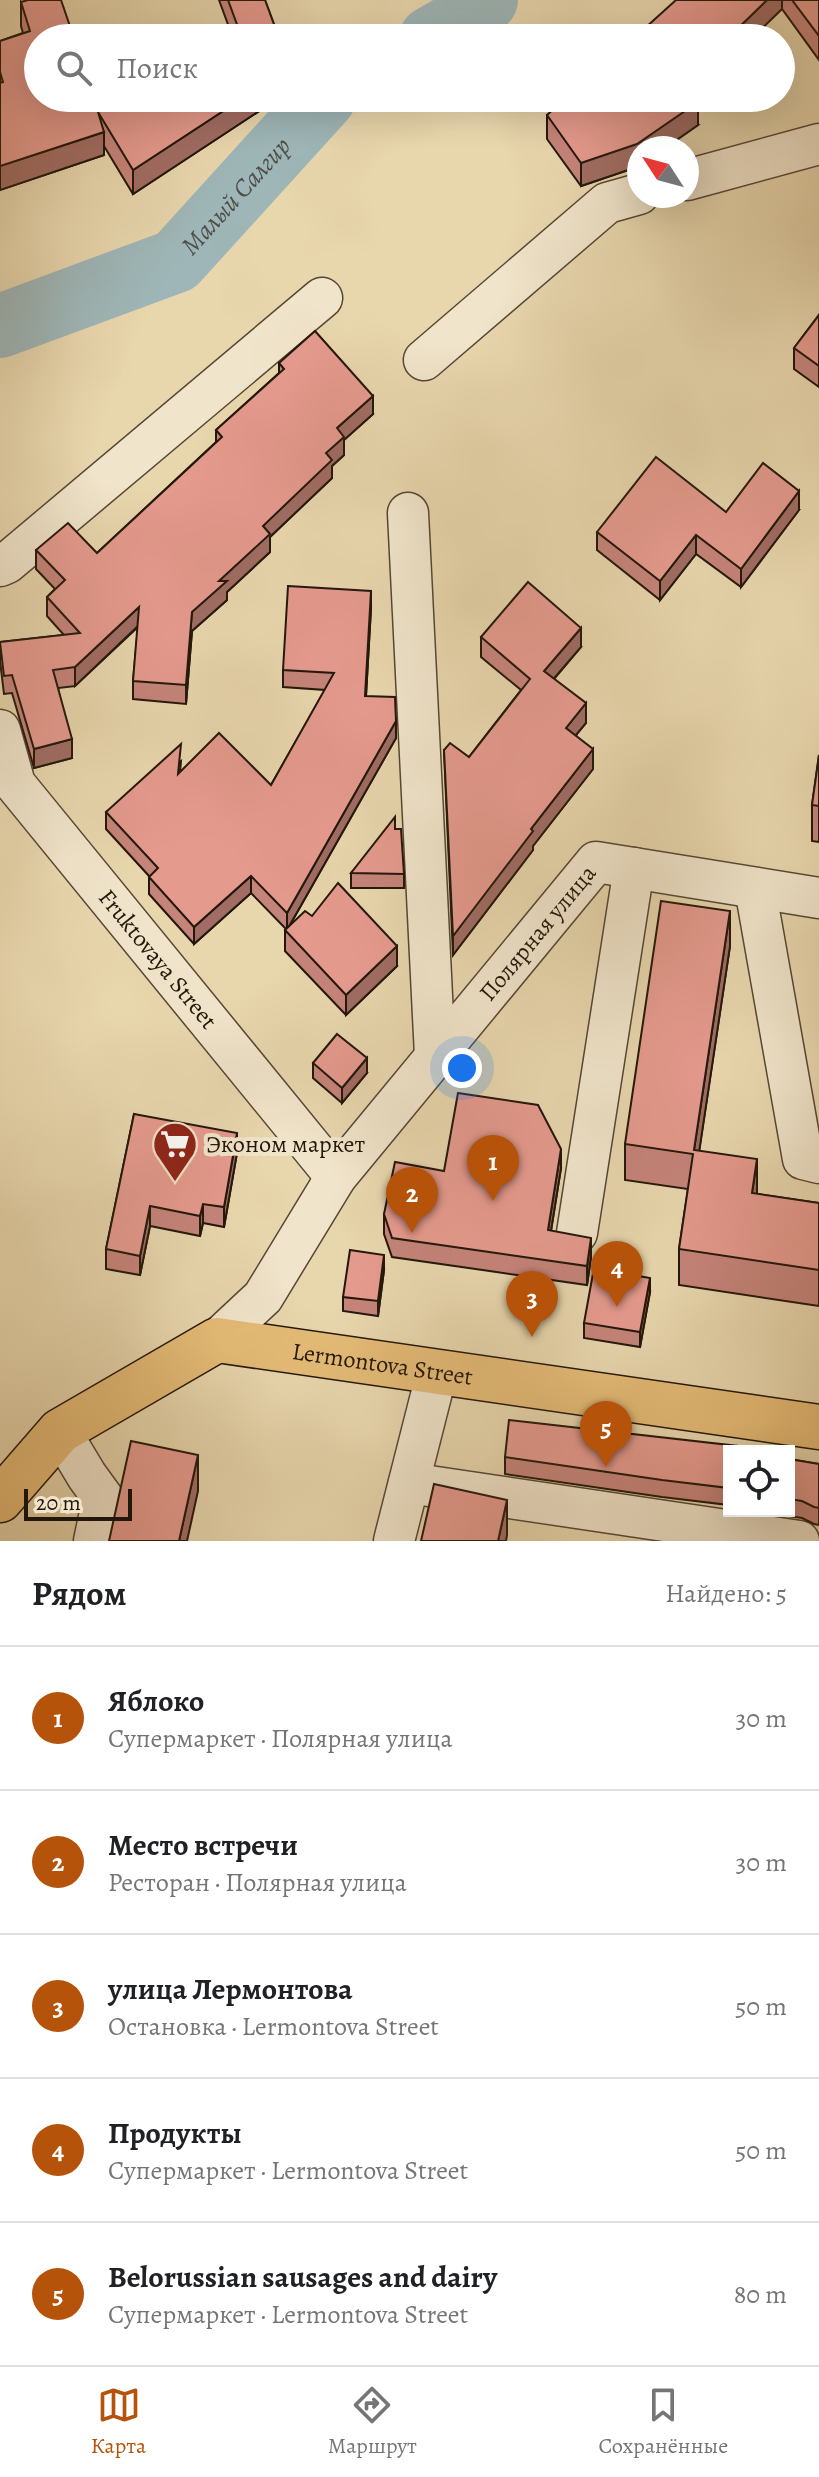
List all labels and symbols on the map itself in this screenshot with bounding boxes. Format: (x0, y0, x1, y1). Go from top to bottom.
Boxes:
water label: Малый Салгир (173, 129, 298, 262)
north arrow (627, 136, 699, 208)
street label: Полярная улица (472, 858, 603, 1008)
street label: Fruktovaya Street (91, 882, 225, 1036)
your location (442, 1048, 482, 1088)
supermarket icon: Эконом маркет (151, 1120, 199, 1183)
place label: Эконом маркет (206, 1128, 366, 1160)
pin: 1 (467, 1135, 519, 1201)
pin: 2 (386, 1167, 438, 1233)
pin: 4 (591, 1241, 643, 1307)
pin: 3 (506, 1271, 558, 1337)
street label: Lermontova Street (290, 1335, 475, 1393)
pin: 5 (580, 1401, 632, 1467)
scale bar (24, 1485, 132, 1521)

